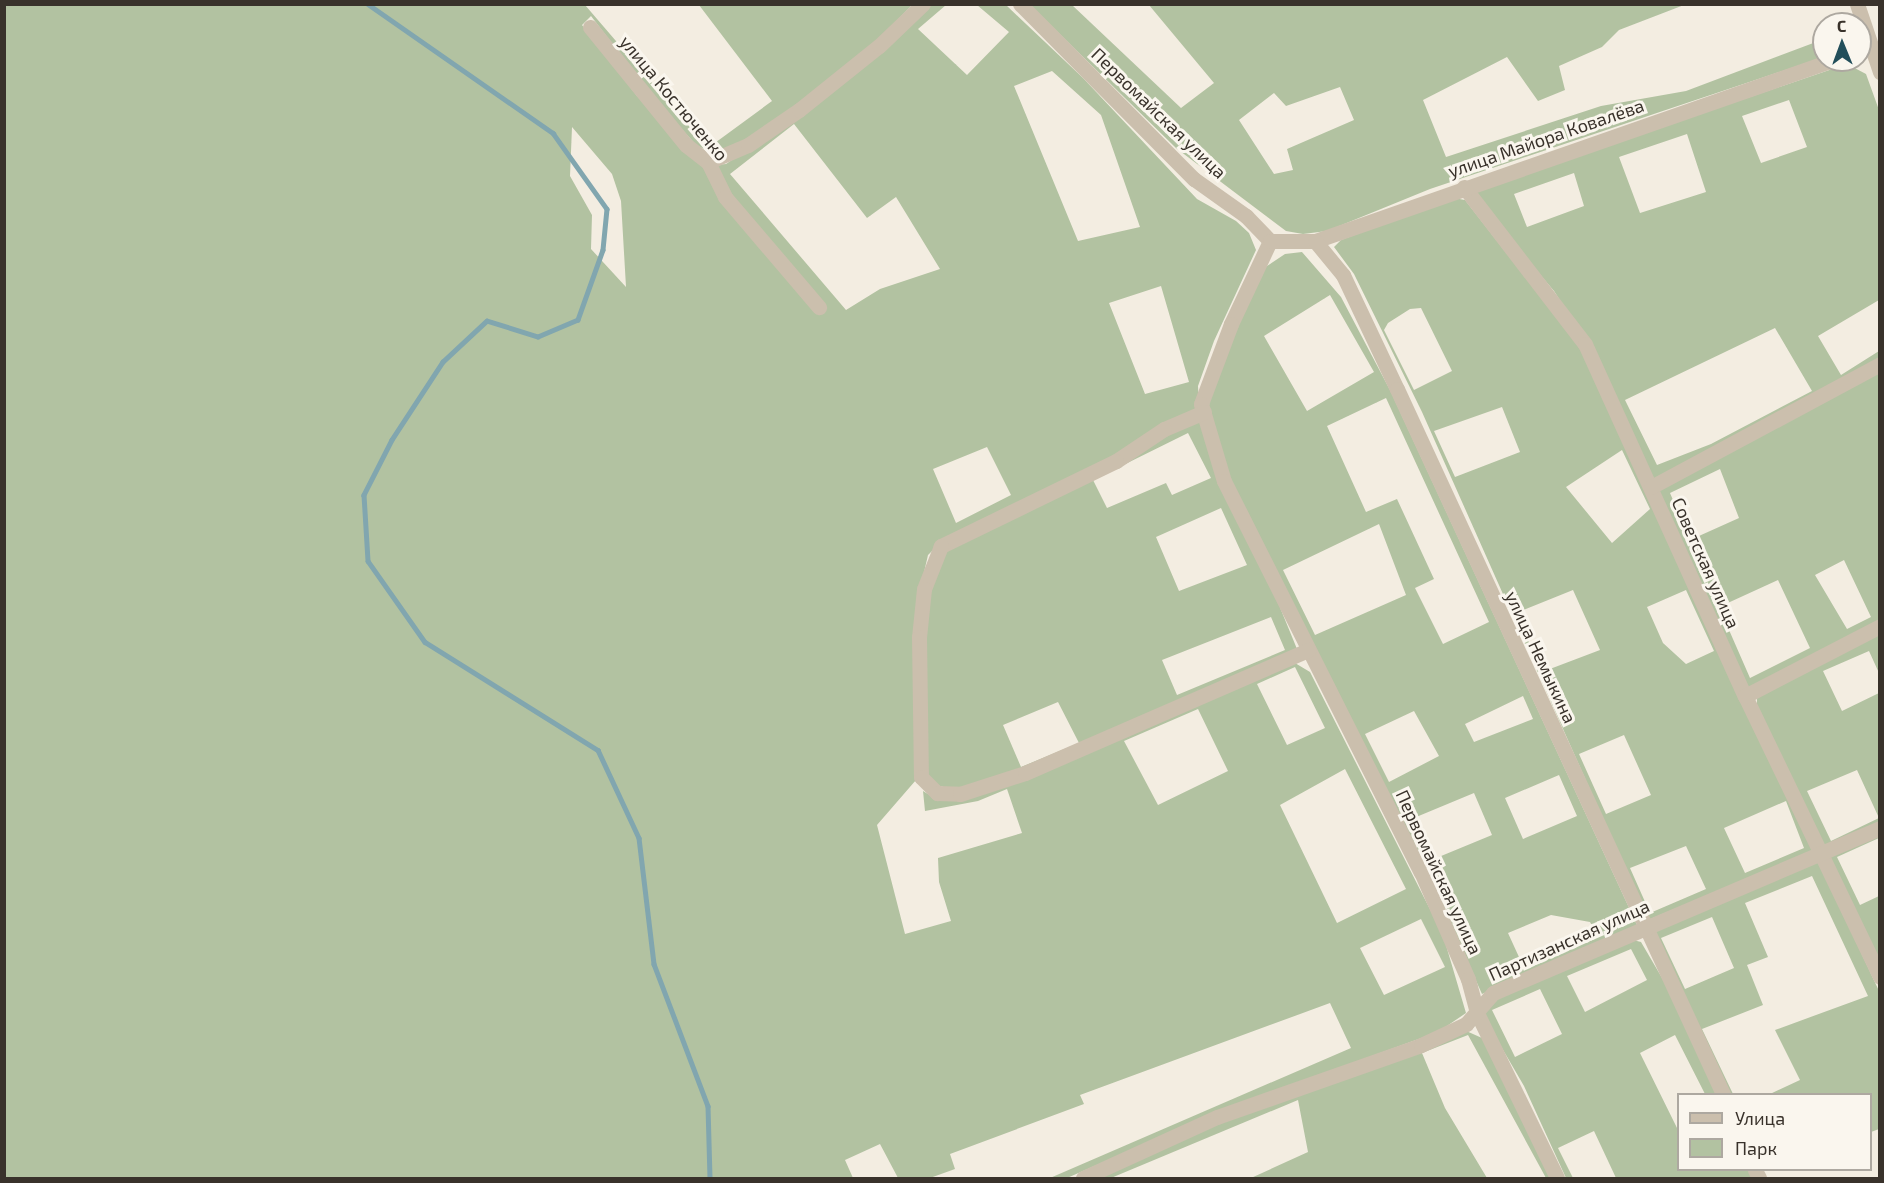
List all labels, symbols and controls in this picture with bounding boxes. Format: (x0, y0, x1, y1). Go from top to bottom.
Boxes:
north arrow (1812, 12, 1872, 72)
text: С (1837, 16, 1847, 35)
street label: улица Костюченко (615, 31, 733, 165)
street label: Первомайская улица (1087, 43, 1231, 183)
street label: улица Майора Ковалёва (1445, 94, 1647, 182)
street label: Советская улица (1667, 494, 1745, 632)
street label: улица Немыкина (1501, 588, 1581, 726)
street label: Первомайская улица (1391, 786, 1487, 958)
street label: Партизанская улица (1485, 895, 1653, 985)
legend (1677, 1093, 1872, 1171)
text: Улица (1735, 1107, 1785, 1129)
text: Парк (1735, 1137, 1777, 1159)

